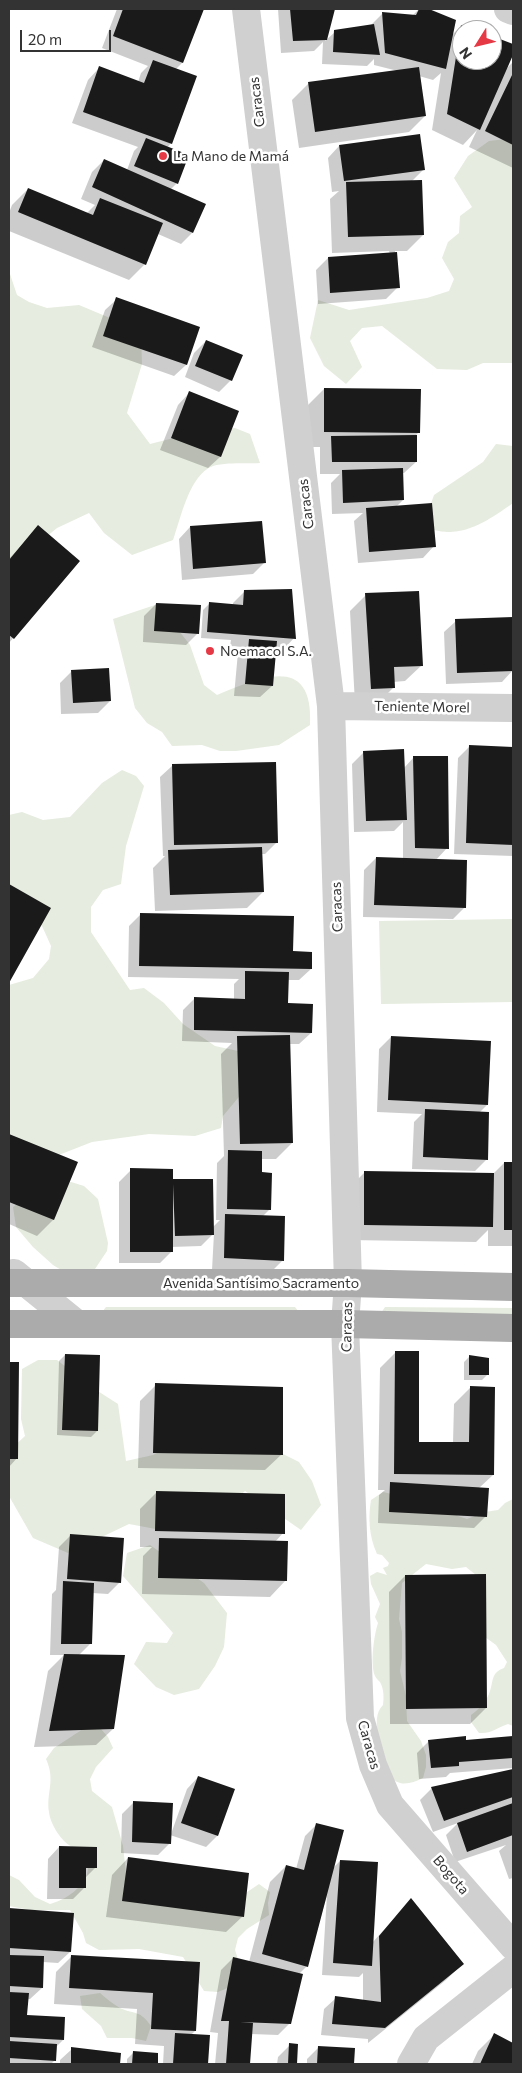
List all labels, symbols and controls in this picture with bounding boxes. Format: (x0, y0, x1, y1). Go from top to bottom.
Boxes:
scale bar (22, 20, 114, 52)
north arrow (452, 20, 502, 70)
text: 20 m (28, 30, 62, 48)
text: N (455, 44, 475, 63)
street label: Caracas (246, 76, 268, 128)
place label: La Mano de Mamá (173, 148, 289, 164)
marker: La Mano de Mamá (157, 150, 169, 162)
street label: Caracas (295, 478, 317, 530)
place label: Noemacol S.A. (220, 643, 312, 659)
marker: Noemacol S.A. (204, 645, 216, 657)
street label: Teniente Morel (374, 698, 470, 716)
street label: Caracas (328, 882, 346, 932)
street label: Avenida Santísimo Sacramento (163, 1275, 359, 1291)
street label: Caracas (338, 1302, 356, 1352)
street label: Caracas (354, 1719, 384, 1771)
street label: Bogota (430, 1852, 472, 1898)

